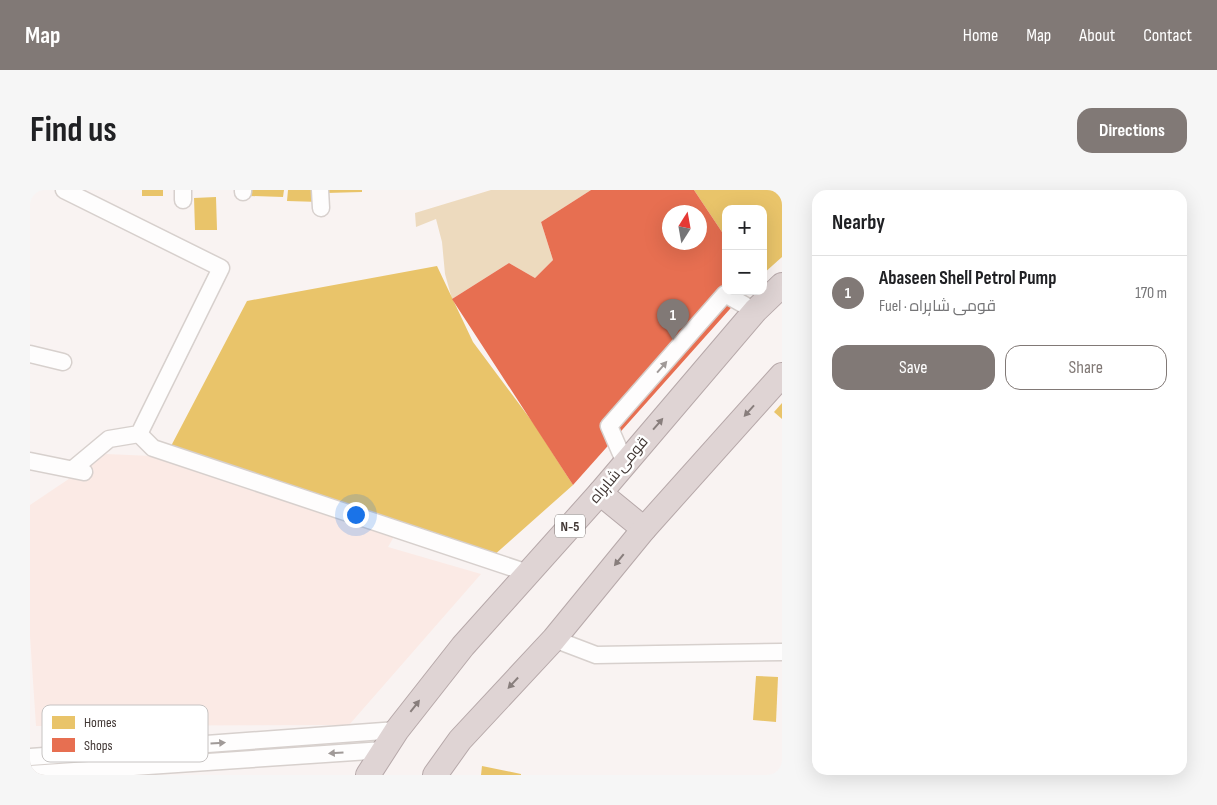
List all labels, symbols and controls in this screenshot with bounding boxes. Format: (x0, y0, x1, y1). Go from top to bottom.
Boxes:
text: Map (25, 21, 60, 50)
text: Home (963, 25, 998, 46)
text: Map (1026, 25, 1051, 46)
text: About (1079, 25, 1115, 46)
text: Contact (1143, 25, 1192, 46)
button: Directions (1077, 108, 1187, 153)
text: Find us (30, 109, 117, 152)
north arrow (662, 205, 707, 250)
map controls (722, 205, 767, 295)
button: + (722, 205, 767, 250)
text: Nearby (832, 210, 885, 235)
button: − (722, 250, 767, 295)
text: Abaseen Shell Petrol Pump (879, 267, 1056, 290)
text: 1 (845, 284, 851, 303)
text: 170 m (1135, 284, 1167, 303)
text: Fuel · قومی شاہراہ (879, 297, 996, 316)
pin: 1 (657, 299, 689, 340)
button: Save (832, 345, 995, 390)
button: Share (1005, 345, 1167, 390)
one-way arrow (656, 360, 667, 373)
one-way arrow (744, 405, 755, 418)
one-way arrow (653, 418, 664, 431)
street label: قومی شاہراہ (586, 433, 652, 507)
your location (343, 502, 369, 528)
road number: N-5 (555, 514, 585, 538)
one-way arrow (613, 553, 625, 565)
one-way arrow (507, 676, 519, 688)
one-way arrow (410, 700, 421, 713)
legend (42, 705, 208, 762)
text: Homes (84, 714, 117, 731)
text: Shops (84, 737, 113, 754)
one-way arrow (211, 738, 227, 746)
one-way arrow (327, 749, 343, 757)

